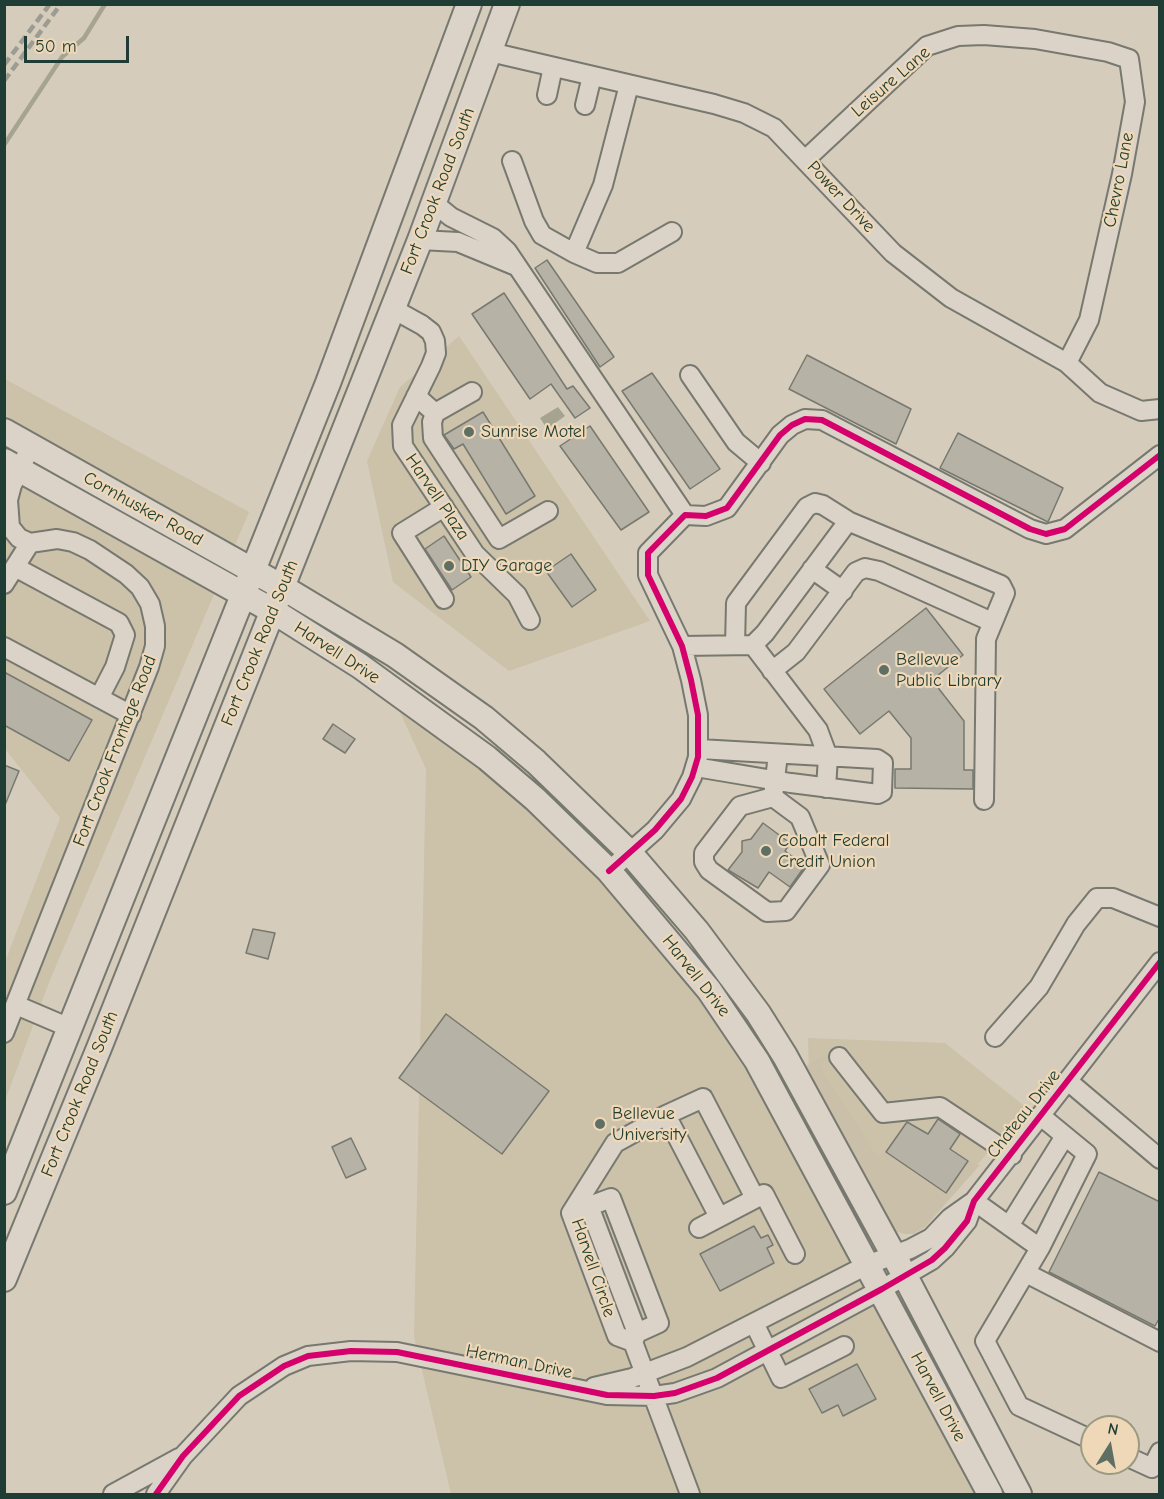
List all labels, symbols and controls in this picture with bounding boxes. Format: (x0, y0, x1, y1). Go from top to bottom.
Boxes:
scale bar (27, 24, 132, 62)
text: 50 m (35, 36, 77, 57)
street label: Leisure Lane (847, 42, 935, 122)
street label: Fort Crook Road South (396, 104, 480, 278)
street label: Chevro Lane (1099, 131, 1139, 229)
street label: Power Drive (802, 157, 880, 237)
place label: Sunrise Motel (481, 421, 586, 443)
marker: Sunrise Motel (462, 425, 476, 439)
street label: Harvell Plaza (400, 450, 474, 544)
street label: Cornhusker Road (79, 467, 207, 551)
place label: DIY Garage (461, 555, 552, 577)
street label: Fort Crook Road South (217, 557, 303, 729)
marker: DIY Garage (442, 559, 456, 573)
street label: Harvell Drive (290, 617, 384, 689)
place label: Bellevue Public Library (896, 649, 1002, 692)
street label: Fort Crook Frontage Road (69, 652, 161, 850)
marker: Bellevue Public Library (877, 663, 891, 677)
place label: Cobalt Federal Credit Union (778, 830, 890, 872)
marker: Cobalt Federal Credit Union (759, 844, 773, 858)
street label: Harvell Drive (657, 931, 735, 1021)
street label: Fort Crook Road South (37, 1008, 123, 1180)
street label: Chateau Drive (983, 1065, 1065, 1163)
place label: Bellevue University (612, 1103, 687, 1146)
marker: Bellevue University (593, 1117, 607, 1131)
street label: Harvell Circle (566, 1216, 620, 1320)
street label: Herman Drive (464, 1340, 574, 1384)
street label: Harvell Drive (905, 1349, 971, 1445)
north arrow (1080, 1415, 1140, 1475)
text: N (1106, 1419, 1120, 1439)

